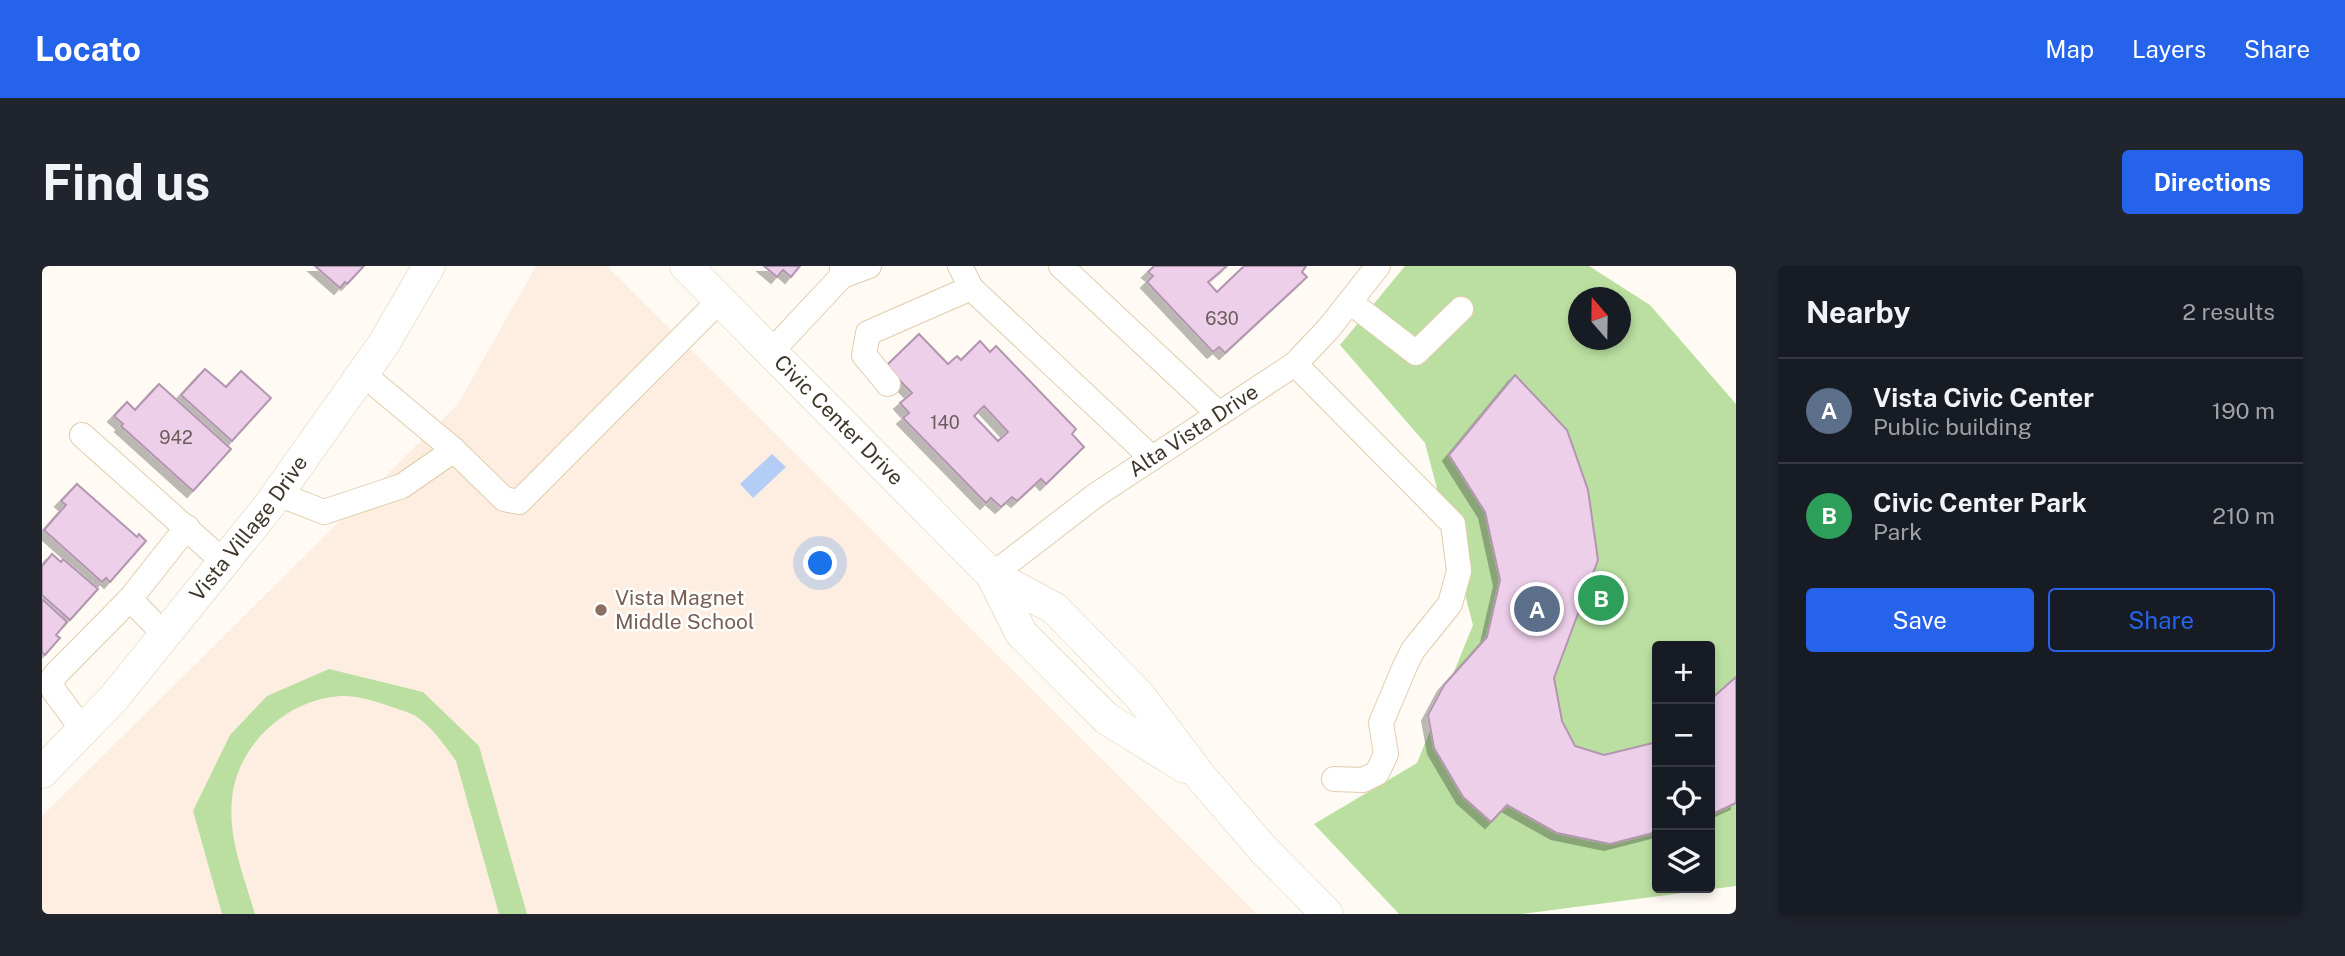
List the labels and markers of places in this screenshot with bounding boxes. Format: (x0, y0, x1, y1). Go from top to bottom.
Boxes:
pin: B (1578, 572, 1624, 624)
pin: A (1514, 583, 1560, 635)
place label: Vista Magnet Middle School (615, 585, 754, 634)
marker: Vista Magnet Middle School (593, 602, 609, 618)

